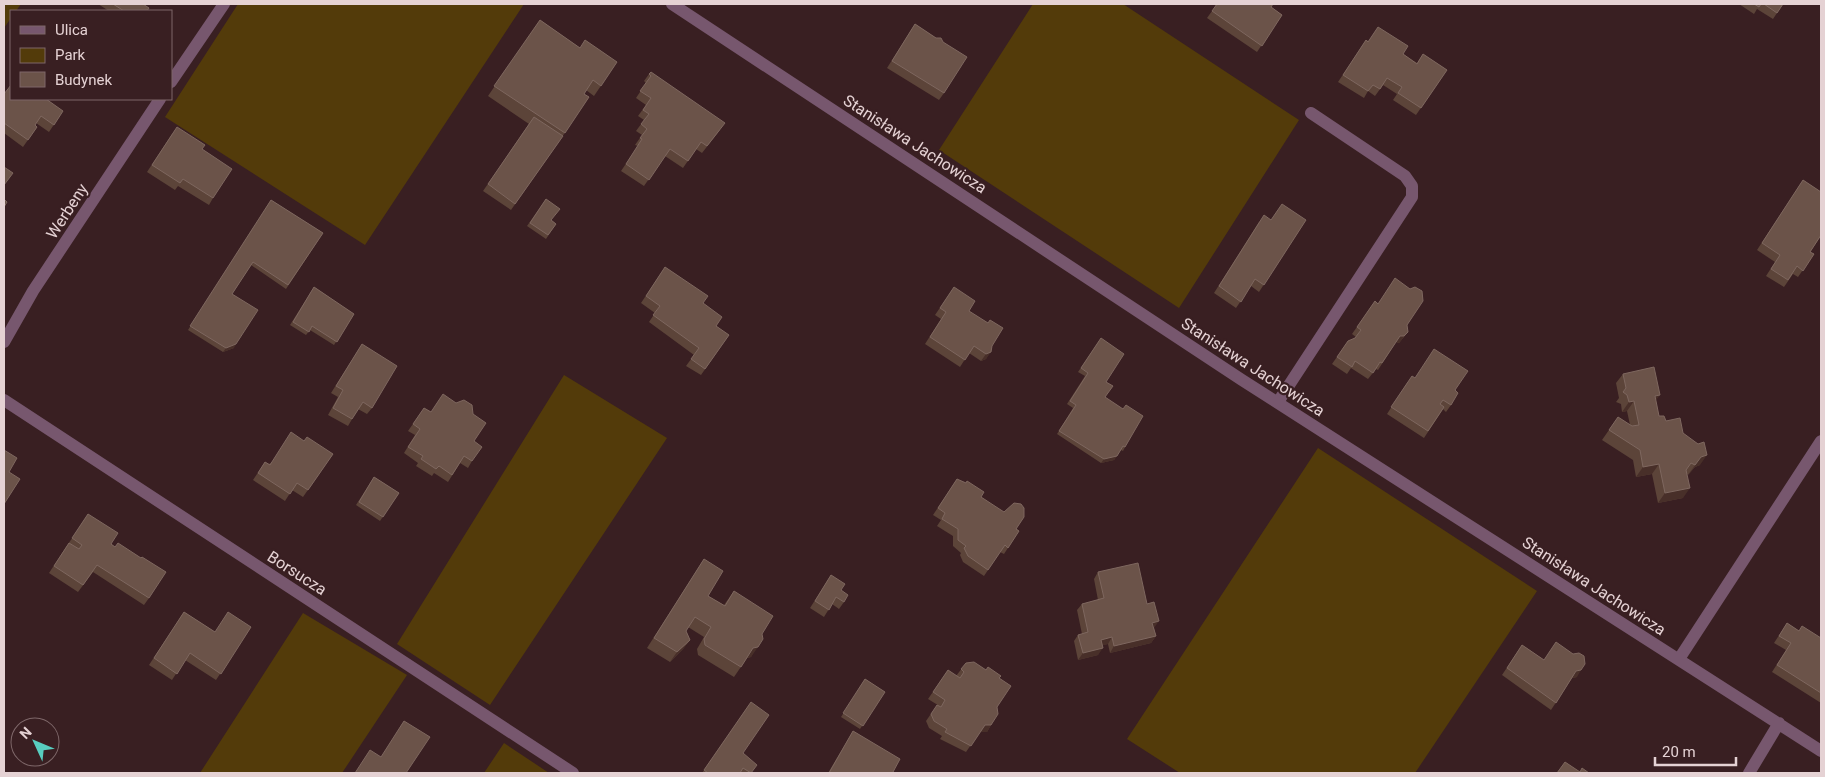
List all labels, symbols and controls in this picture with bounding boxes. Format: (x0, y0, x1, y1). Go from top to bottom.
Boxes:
legend (10, 10, 172, 100)
text: Ulica (55, 21, 88, 39)
text: Park (55, 46, 86, 64)
text: Budynek (55, 71, 112, 89)
street label: Stanisława Jachowicza (840, 91, 990, 197)
street label: Werbeny (42, 180, 92, 242)
street label: Stanisława Jachowicza (1178, 314, 1328, 420)
street label: Stanisława Jachowicza (1519, 533, 1669, 639)
street label: Borsucza (264, 547, 330, 599)
north arrow (10, 717, 60, 767)
text: N (16, 724, 35, 742)
scale bar (1655, 734, 1736, 766)
text: 20 m (1662, 743, 1696, 761)

